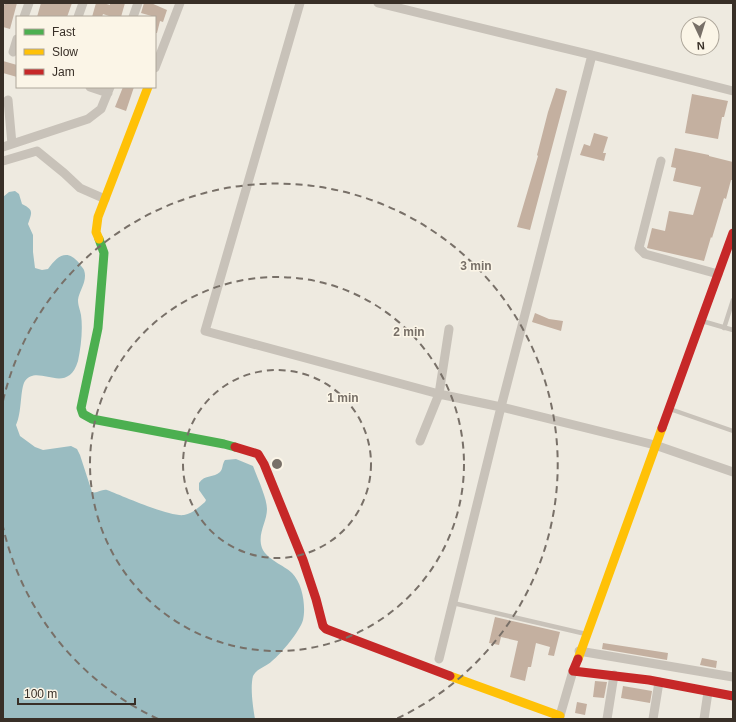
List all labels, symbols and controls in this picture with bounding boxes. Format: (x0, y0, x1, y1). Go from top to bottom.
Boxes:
legend (16, 16, 156, 88)
north arrow (680, 16, 720, 56)
text: Fast (52, 25, 76, 39)
text: N (696, 40, 705, 52)
text: Slow (52, 45, 78, 59)
text: Jam (52, 65, 75, 79)
text: 3 min (460, 259, 492, 273)
text: 2 min (393, 325, 425, 339)
text: 1 min (327, 391, 359, 405)
centre of rings (270, 457, 284, 471)
scale bar (18, 680, 135, 706)
text: 100 m (24, 687, 57, 701)

